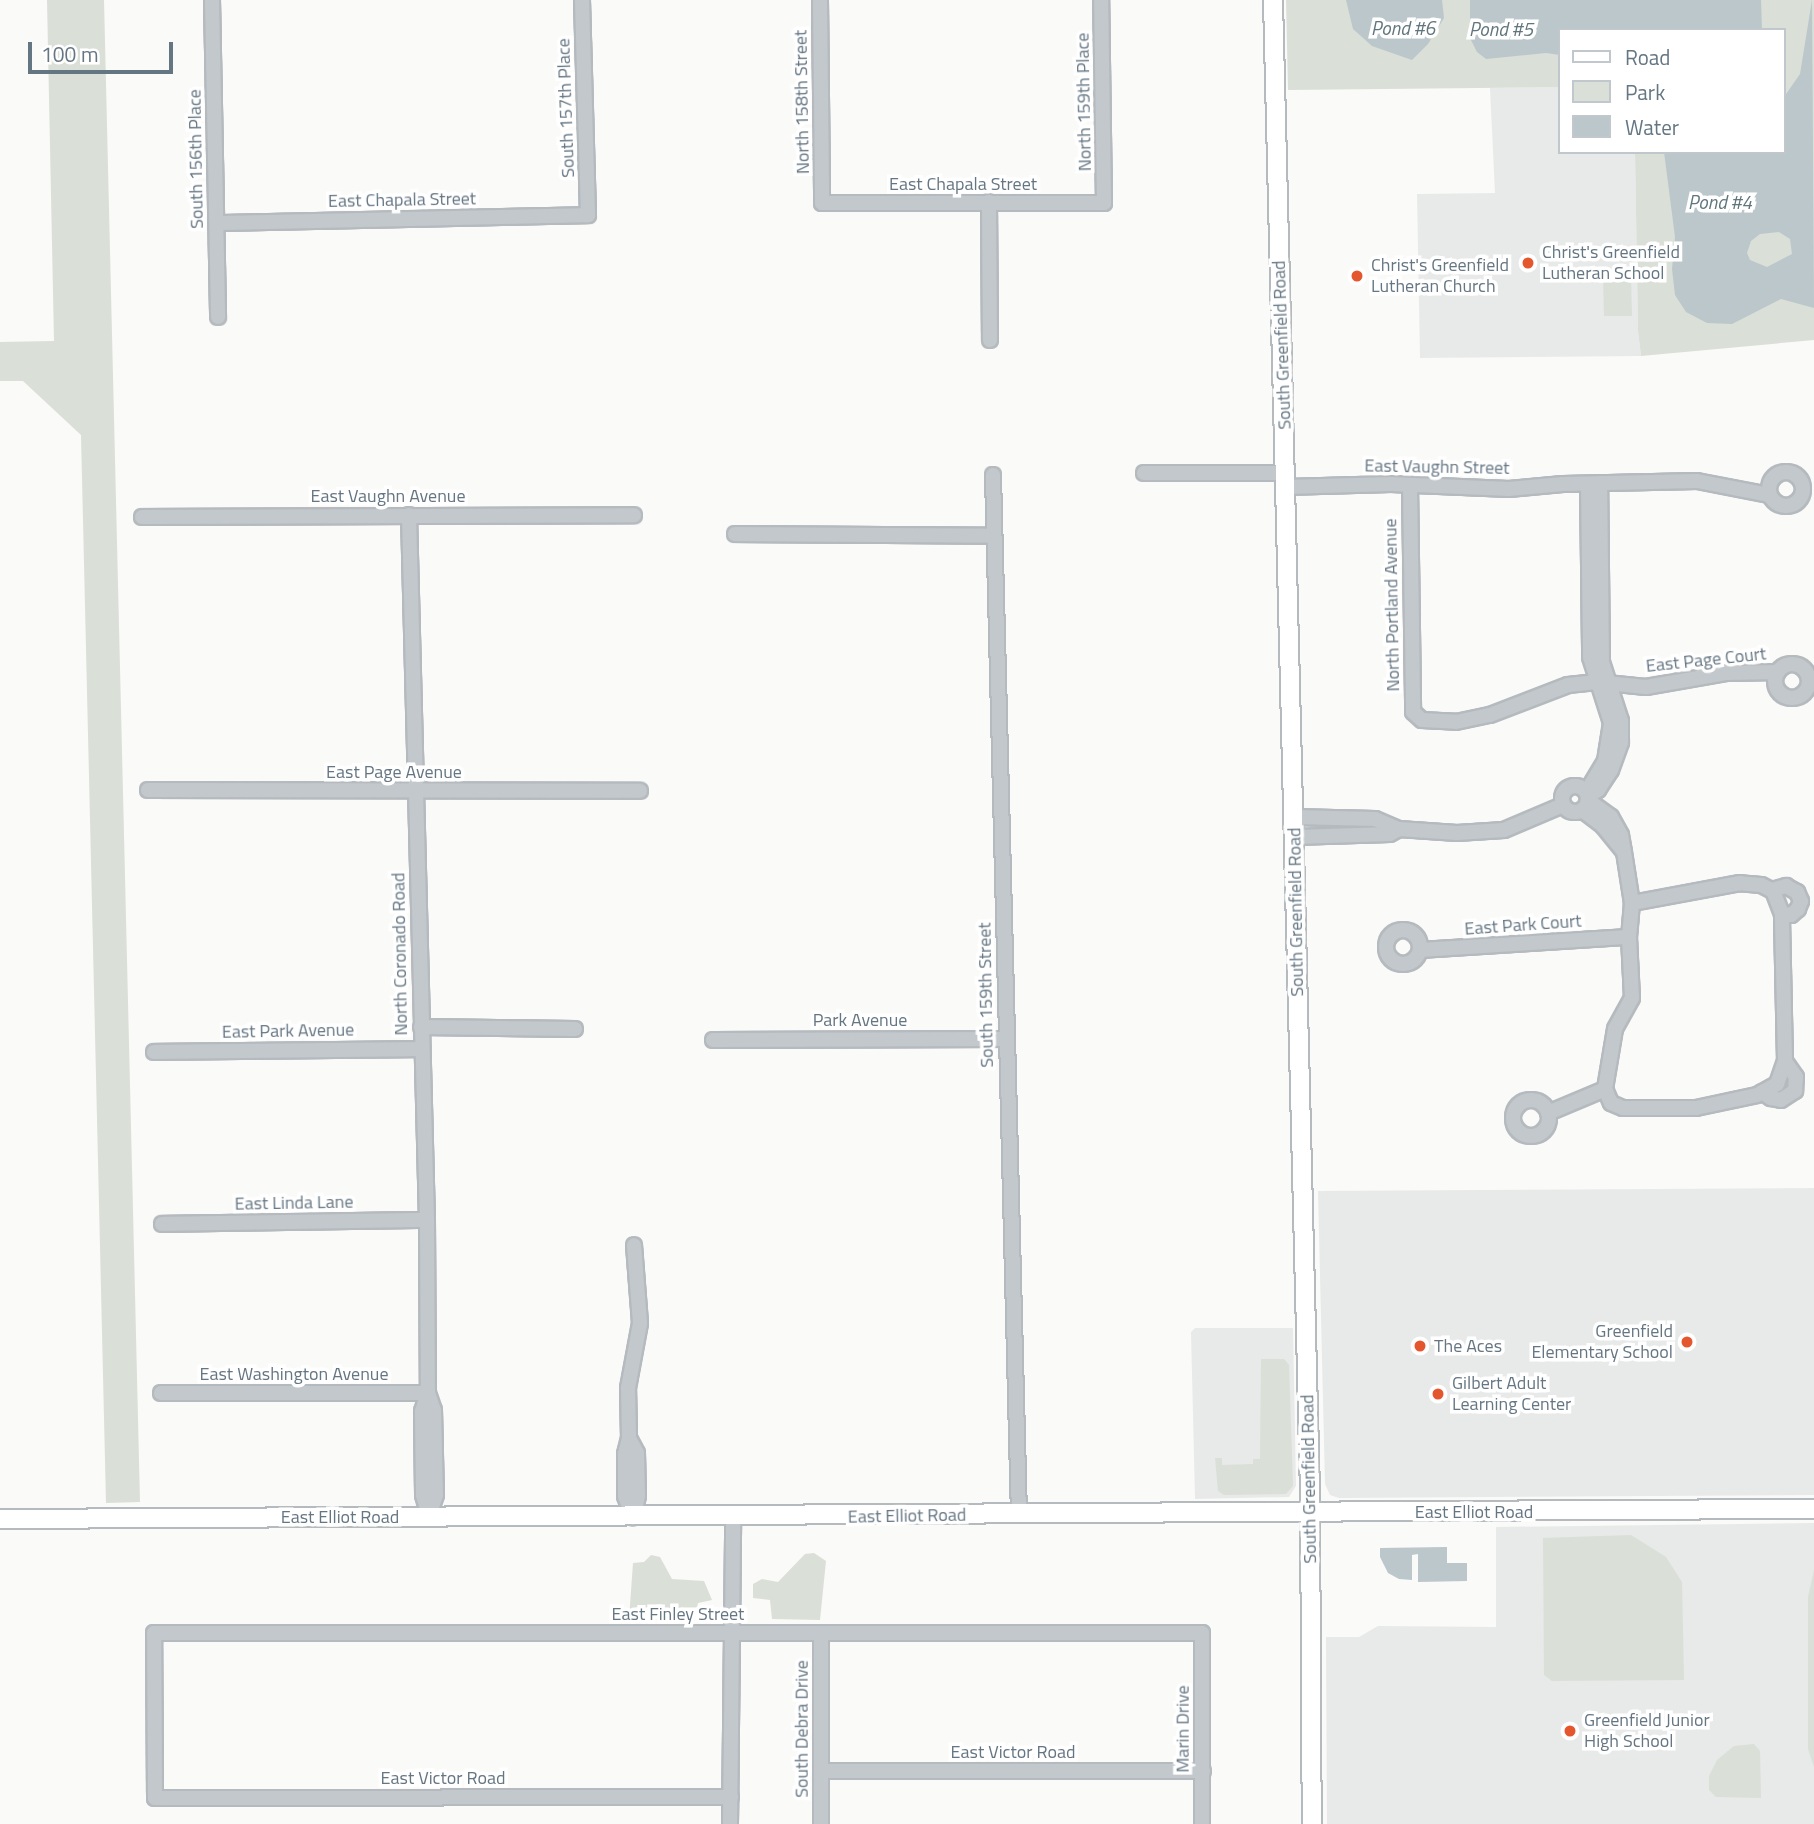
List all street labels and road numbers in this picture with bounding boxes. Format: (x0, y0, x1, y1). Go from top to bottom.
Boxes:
street label: North 158th Street (790, 30, 814, 174)
street label: North 159th Place (1072, 33, 1096, 171)
street label: South 157th Place (553, 38, 579, 178)
street label: South 156th Place (184, 89, 208, 229)
street label: East Chapala Street (889, 173, 1037, 195)
street label: East Chapala Street (328, 188, 476, 212)
street label: South Greenfield Road (1268, 260, 1296, 430)
street label: East Vaughn Street (1364, 455, 1510, 479)
street label: East Vaughn Avenue (310, 485, 466, 507)
street label: North Portland Avenue (1380, 518, 1404, 692)
street label: East Page Court (1645, 643, 1767, 677)
street label: East Page Avenue (326, 761, 462, 783)
street label: South Greenfield Road (1284, 827, 1308, 997)
street label: North Coronado Road (388, 872, 412, 1036)
street label: East Park Court (1464, 910, 1582, 940)
street label: South 159th Street (974, 922, 998, 1068)
street label: Park Avenue (813, 1009, 907, 1031)
street label: East Park Avenue (222, 1019, 354, 1043)
street label: East Linda Lane (234, 1191, 354, 1215)
street label: East Washington Avenue (200, 1363, 388, 1385)
street label: South Greenfield Road (1297, 1394, 1321, 1564)
street label: East Elliot Road (1415, 1501, 1533, 1523)
street label: East Elliot Road (848, 1504, 966, 1528)
street label: East Elliot Road (281, 1506, 399, 1528)
street label: East Finley Street (612, 1603, 744, 1625)
street label: South Debra Drive (791, 1660, 813, 1798)
street label: Marin Drive (1172, 1685, 1194, 1773)
street label: East Victor Road (951, 1741, 1075, 1763)
street label: East Victor Road (381, 1767, 505, 1789)

